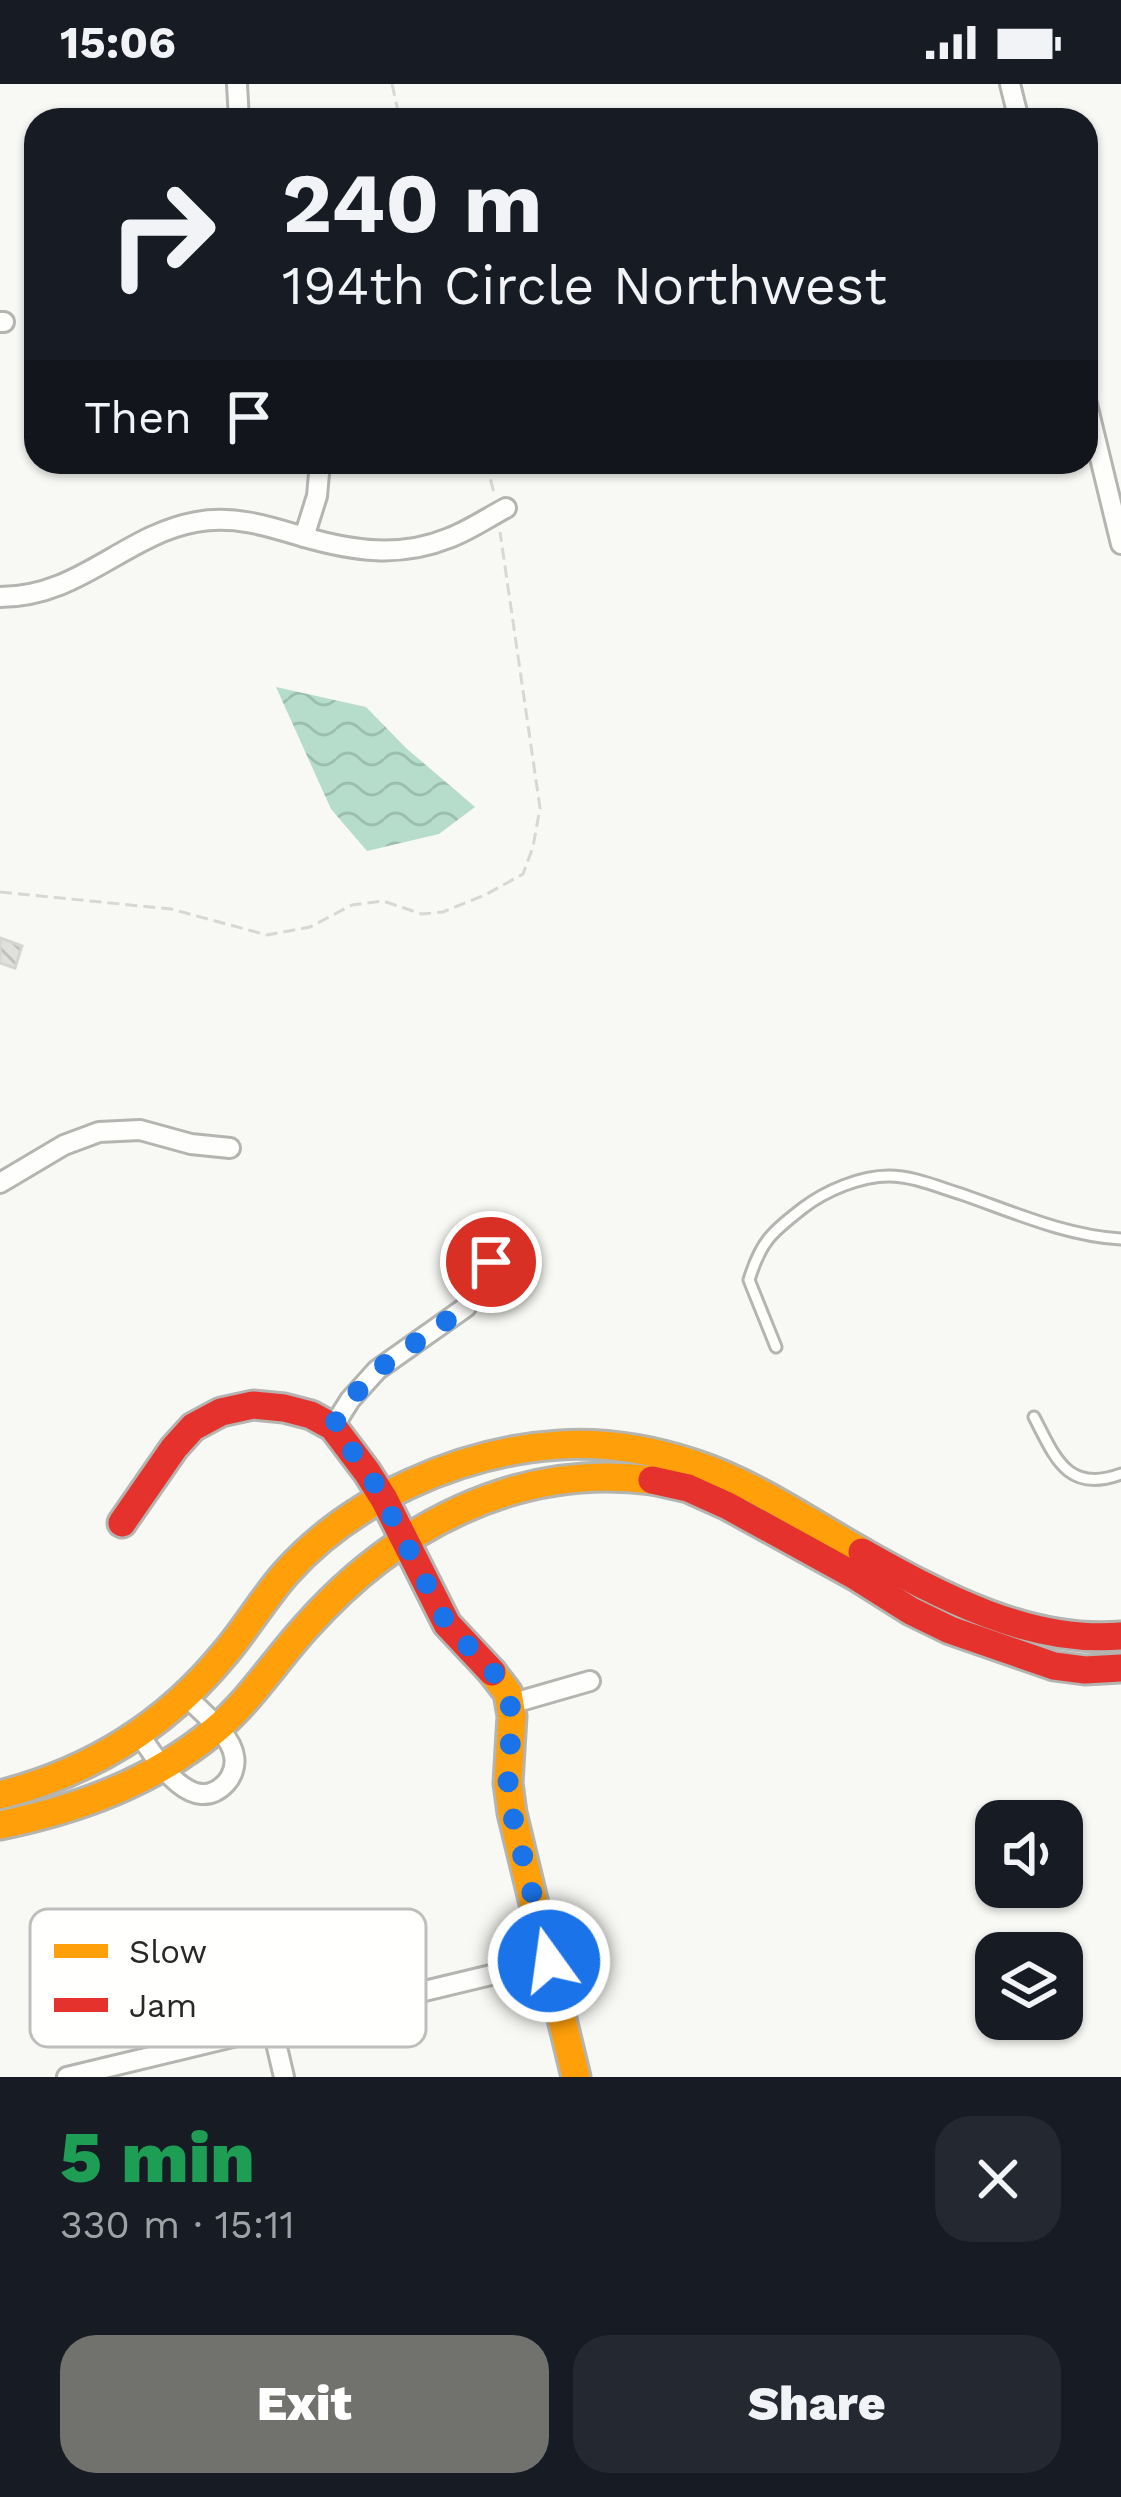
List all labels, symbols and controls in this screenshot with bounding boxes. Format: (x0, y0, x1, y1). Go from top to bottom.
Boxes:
text: 15:06 (60, 16, 176, 69)
text: 240 m (282, 154, 543, 252)
icon: right (84, 156, 240, 312)
text: 194th Circle Northwest (282, 254, 887, 317)
icon: arrive (216, 384, 282, 450)
text: Then (84, 391, 192, 444)
pin (440, 1211, 542, 1313)
icon: arrive (458, 1229, 524, 1295)
map controls (975, 1800, 1083, 2040)
button: sound (975, 1800, 1083, 1908)
position arrow (486, 1898, 612, 2024)
legend (30, 1909, 426, 2047)
text: Slow (129, 1932, 207, 1971)
button: layers (975, 1932, 1083, 2040)
text: Jam (129, 1986, 197, 2025)
text: 5 min (60, 2115, 255, 2199)
button: close (935, 2116, 1061, 2242)
text: 330 m · 15:11 (60, 2202, 295, 2247)
button: Exit (60, 2335, 549, 2473)
button: Share (573, 2335, 1061, 2473)

